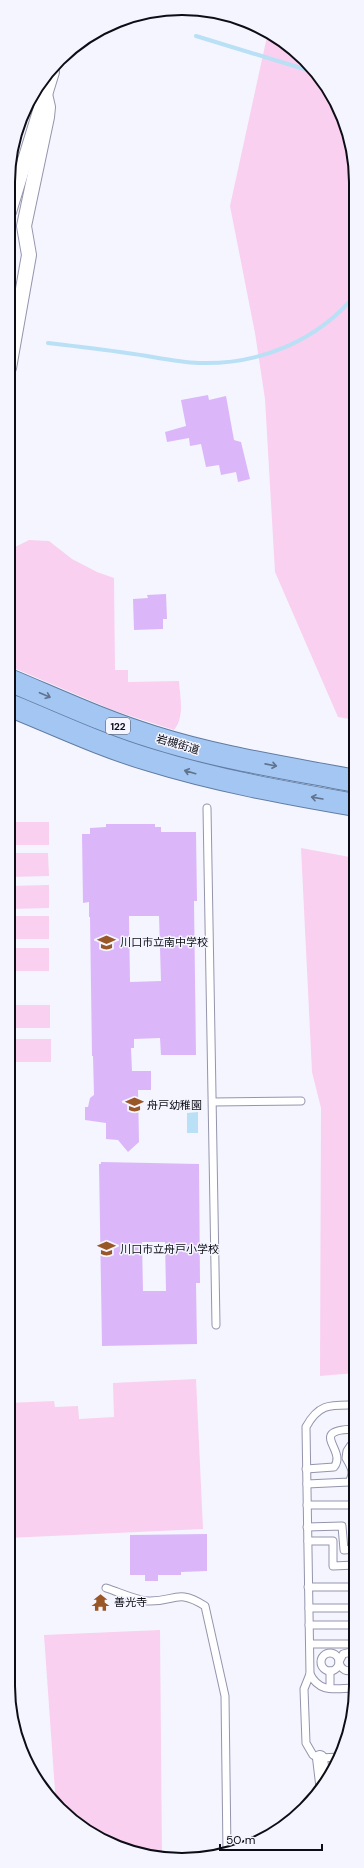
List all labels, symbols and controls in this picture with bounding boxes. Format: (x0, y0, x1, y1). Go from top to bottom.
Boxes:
one-way arrow (38, 692, 50, 699)
road number: 122 (106, 718, 130, 734)
street label: 岩槻街道 (155, 731, 201, 757)
one-way arrow (264, 761, 277, 769)
one-way arrow (184, 768, 197, 775)
one-way arrow (311, 794, 324, 802)
school or university icon: 川口市立南中学校 (97, 932, 117, 952)
place label: 川口市立南中学校 (120, 935, 208, 949)
school or university icon: 舟戸幼稚園 (124, 1095, 144, 1115)
place label: 舟戸幼稚園 (147, 1098, 202, 1112)
school or university icon: 川口市立舟戸小学校 (97, 1239, 117, 1259)
place label: 川口市立舟戸小学校 (120, 1242, 219, 1256)
temple icon: 善光寺 (91, 1592, 111, 1612)
place label: 善光寺 (114, 1595, 147, 1609)
scale bar (220, 1826, 322, 1852)
text: 50 m (226, 1832, 255, 1848)

